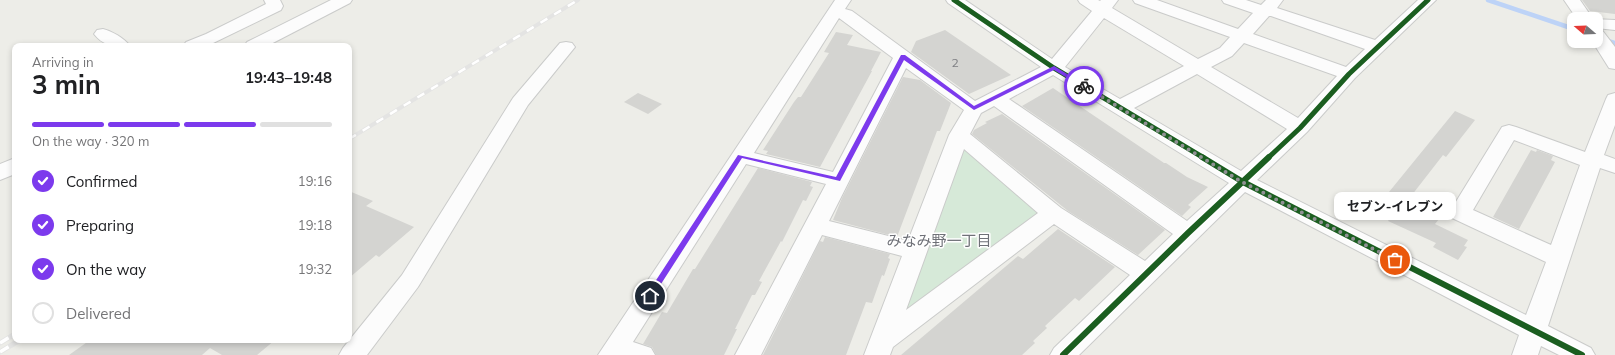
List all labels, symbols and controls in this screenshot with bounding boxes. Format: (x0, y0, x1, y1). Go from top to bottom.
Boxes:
north arrow (1567, 12, 1603, 48)
map controls (1567, 12, 1603, 48)
text: Arriving in (32, 54, 94, 70)
house number: 2 (951, 55, 959, 70)
courier (1064, 66, 1104, 106)
text: 3 min (32, 68, 101, 101)
text: 19:43–19:48 (245, 68, 332, 87)
icon: bike (1073, 75, 1095, 97)
text: On the way · 320 m (32, 133, 149, 149)
icon: check (32, 170, 54, 192)
text: Confirmed (66, 172, 137, 191)
text: 19:16 (298, 173, 332, 189)
callout: セブン-イレブン (1334, 192, 1456, 220)
text: セブン-イレブン (1347, 198, 1443, 214)
icon: check (32, 214, 54, 236)
text: Preparing (66, 216, 134, 235)
text: 19:18 (298, 217, 332, 233)
district label: みなみ野一丁目 (886, 231, 992, 250)
pin (1378, 243, 1412, 277)
icon: bag (1384, 249, 1406, 271)
icon: check (32, 258, 54, 280)
text: On the way (66, 260, 146, 279)
text: 19:32 (298, 261, 332, 277)
pin (633, 279, 667, 313)
icon: home (639, 285, 661, 307)
text: Delivered (66, 304, 131, 323)

